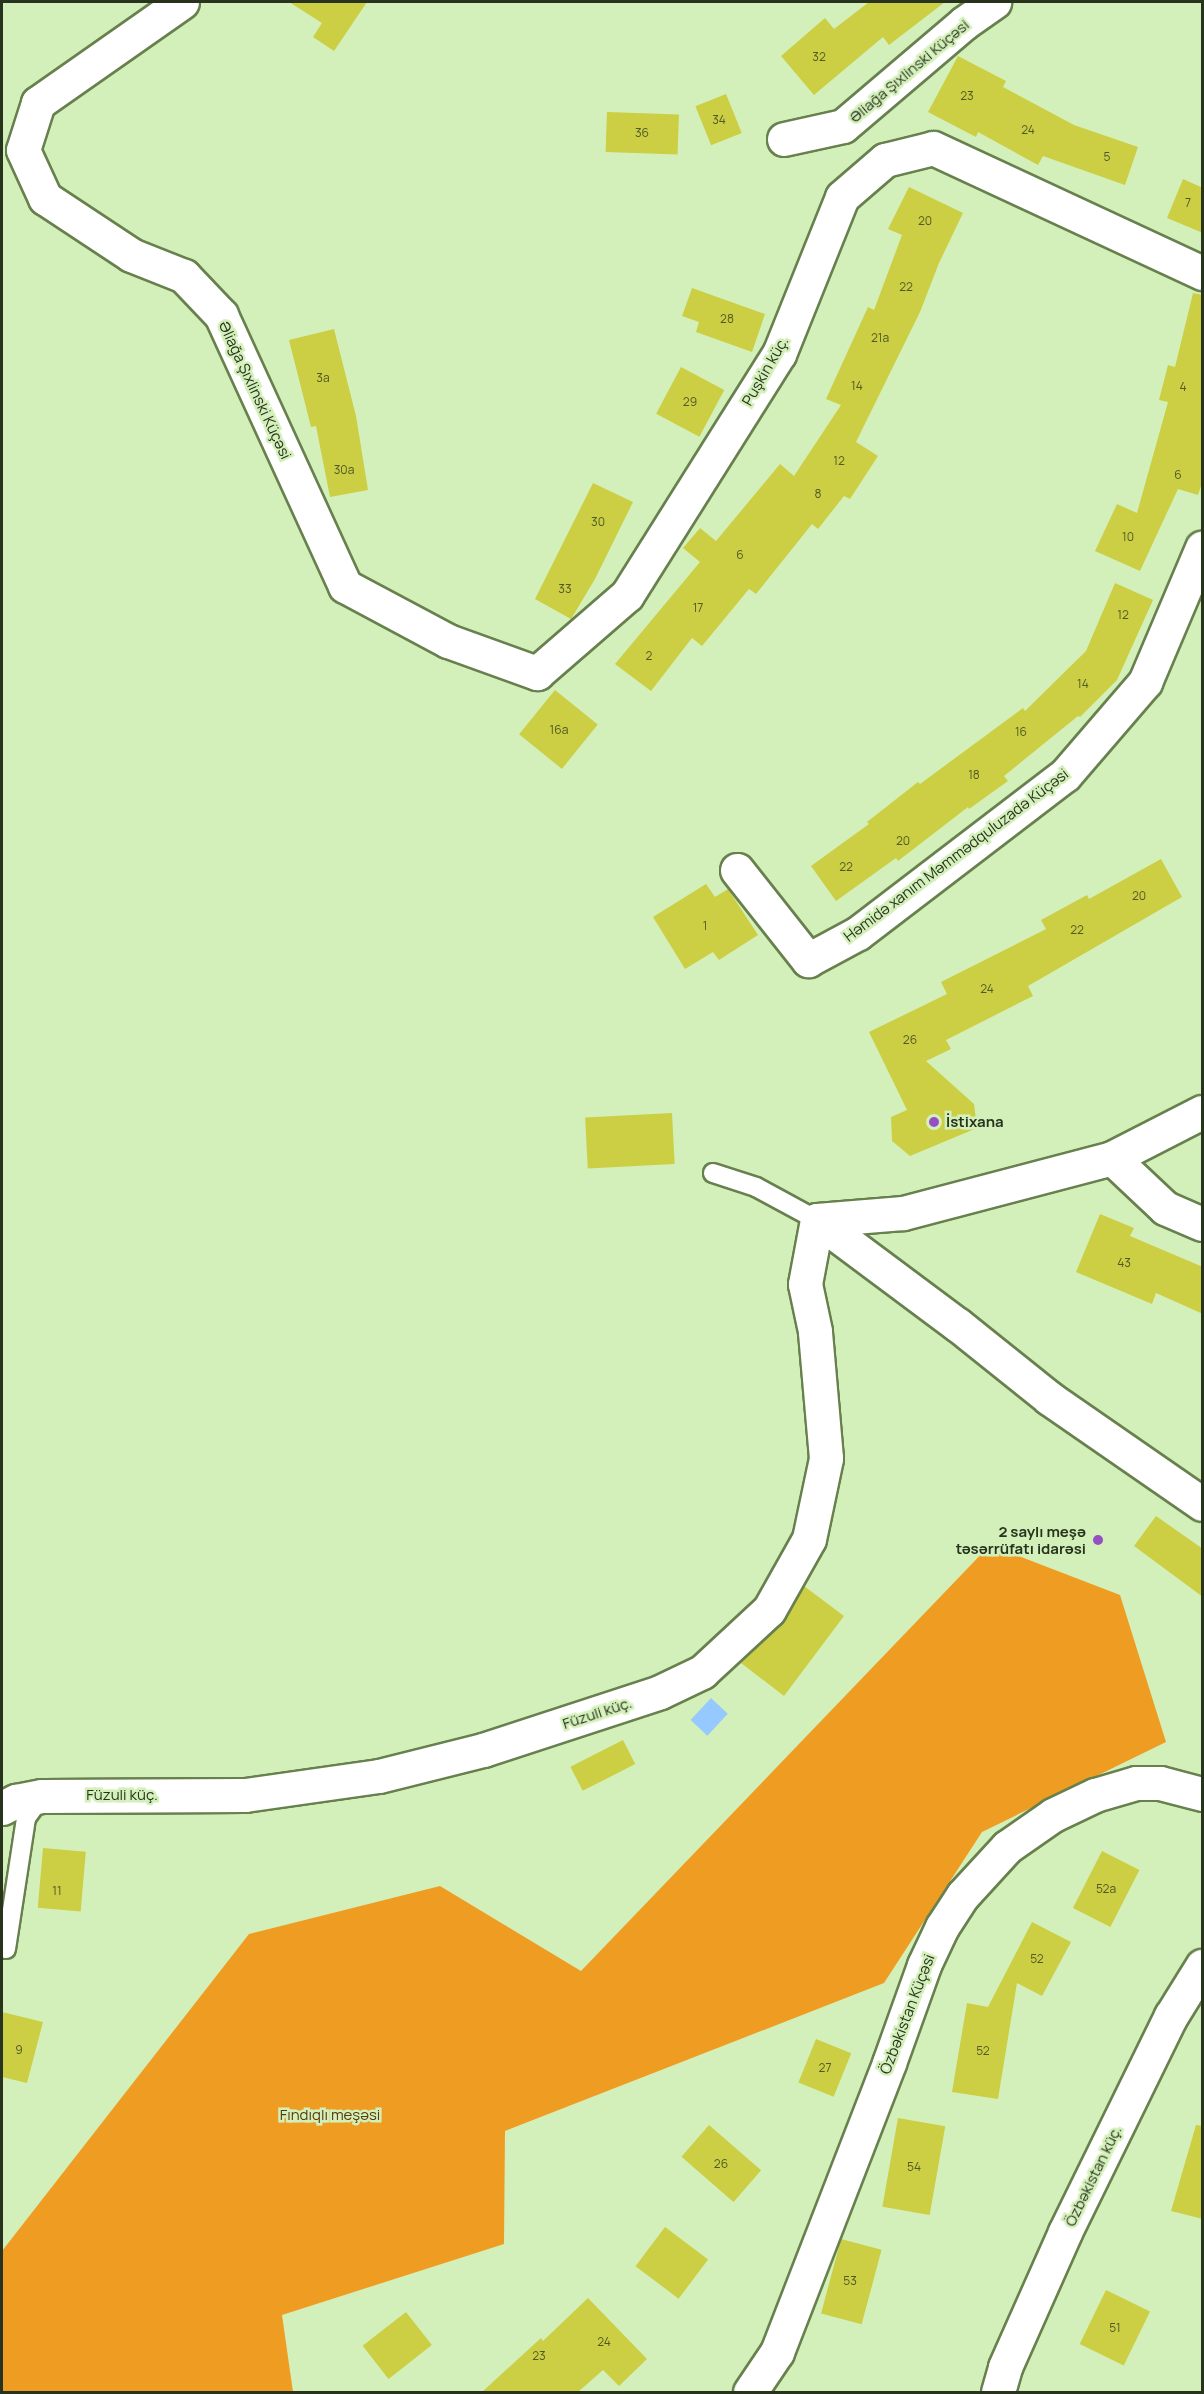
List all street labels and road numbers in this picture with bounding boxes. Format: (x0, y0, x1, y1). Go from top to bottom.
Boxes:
street label: Əliağa Şıxlinski Küçəsi (846, 16, 972, 126)
street label: Əliağa Şıxlinski Küçəsi (215, 318, 295, 462)
street label: Puşkin küç. (738, 333, 792, 409)
street label: Həmidə xanım Məmmədquluzadə Küçəsi (840, 765, 1072, 945)
street label: Füzuli küç. (560, 1693, 634, 1733)
street label: Füzuli küç. (86, 1786, 158, 1804)
street label: Özbəkistan Küçəsi (876, 1952, 938, 2076)
street label: Özbəkistan küç. (1061, 2123, 1125, 2229)

